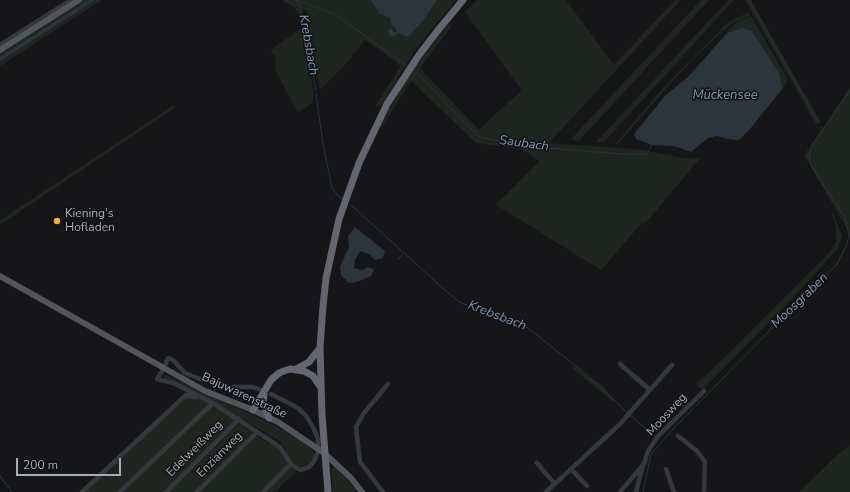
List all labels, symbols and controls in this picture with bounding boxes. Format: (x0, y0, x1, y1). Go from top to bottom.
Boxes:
water label: Krebsbach (295, 13, 321, 77)
water label: Mückensee (692, 88, 758, 104)
water label: Saubach (498, 133, 550, 155)
place label: Kiening's Hofladen (65, 207, 115, 235)
marker: Kiening's Hofladen (52, 216, 62, 226)
water label: Moosgraben (768, 270, 832, 332)
water label: Krebsbach (466, 298, 528, 334)
street label: Bajuwarenstraße (199, 370, 289, 422)
street label: Moosweg (644, 391, 690, 439)
street label: Edelweißweg (164, 418, 226, 480)
street label: Enzianweg (194, 429, 246, 481)
scale bar (18, 450, 123, 476)
text: 200 m (23, 457, 58, 473)

